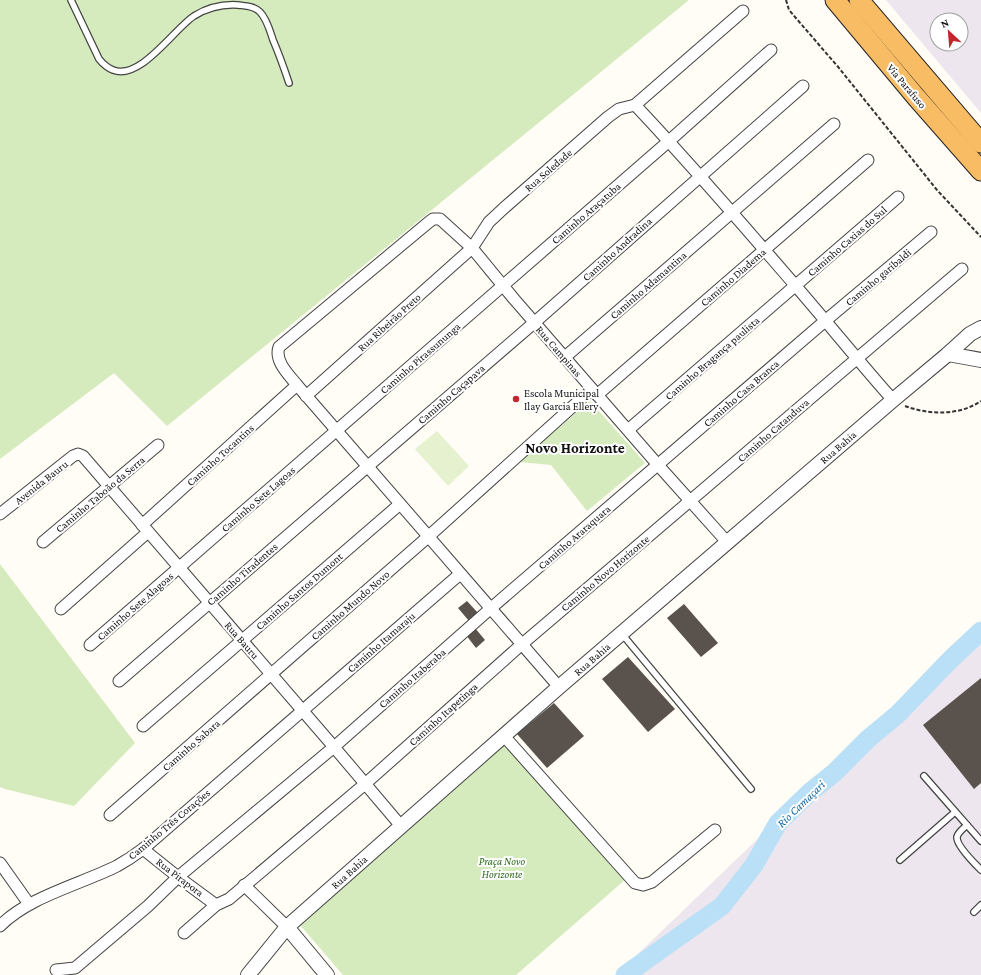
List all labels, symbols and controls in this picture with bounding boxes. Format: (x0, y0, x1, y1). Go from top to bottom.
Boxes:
north arrow (929, 12, 969, 52)
text: N (939, 16, 951, 30)
street label: Via Parafuso (885, 61, 929, 111)
street label: Rua Soledade (522, 146, 574, 194)
street label: Caminho Araçatuba (549, 180, 624, 247)
street label: Caminho Caxias do Sul (805, 203, 889, 279)
street label: Caminho Andradina (580, 215, 654, 283)
street label: Caminho Diadema (698, 245, 768, 309)
street label: Caminho garibaldi (843, 246, 914, 309)
street label: Caminho Adamantina (607, 249, 689, 321)
street label: Rua Ribeirão Preto (355, 290, 423, 353)
street label: Caminho Bragança paulista (662, 314, 762, 403)
street label: Caminho Pirassununga (377, 320, 463, 397)
street label: Rua Campinas (533, 323, 584, 379)
street label: Caminho Casa Branca (701, 357, 781, 429)
street label: Caminho Caçapava (415, 362, 488, 427)
place label: Escola Municipal Ilay Garcia Ellery (524, 387, 599, 413)
marker: Escola Municipal Ilay Garcia Ellery (511, 394, 521, 404)
street label: Caminho Catanduva (735, 396, 811, 464)
street label: Caminho Tocantins (184, 422, 256, 488)
street label: Rua Bahia (817, 428, 859, 466)
district label: Novo Horizonte (525, 440, 625, 456)
street label: Caminho Taboão da Serra (53, 453, 147, 535)
street label: Avenida Bauru (12, 457, 70, 507)
street label: Caminho Sete Lagoas (219, 464, 298, 535)
street label: Caminho Araraquara (535, 502, 613, 572)
street label: Caminho Novo Horizonte (558, 532, 652, 613)
street label: Caminho Tiradentes (204, 540, 280, 608)
street label: Caminho Santos Dumont (253, 550, 345, 632)
street label: Caminho Mundo Novo (308, 567, 392, 642)
street label: Caminho Sete Alagoas (94, 570, 176, 643)
street label: Caminho Itamaraju (345, 609, 418, 675)
street label: Rua Bauru (223, 619, 262, 661)
street label: Rua Bahia (571, 640, 613, 678)
street label: Caminho Itaberaba (376, 646, 448, 710)
street label: Caminho Itapetinga (406, 680, 480, 749)
street label: Caminho Sabara (160, 717, 222, 773)
water label: Rio Camaçari (774, 777, 829, 830)
street label: Caminho Três Corações (126, 786, 213, 863)
street label: Rua Bahia (329, 853, 369, 891)
street label: Rua Pirapora (153, 855, 206, 899)
park label: Praça Novo Horizonte (479, 855, 526, 880)

